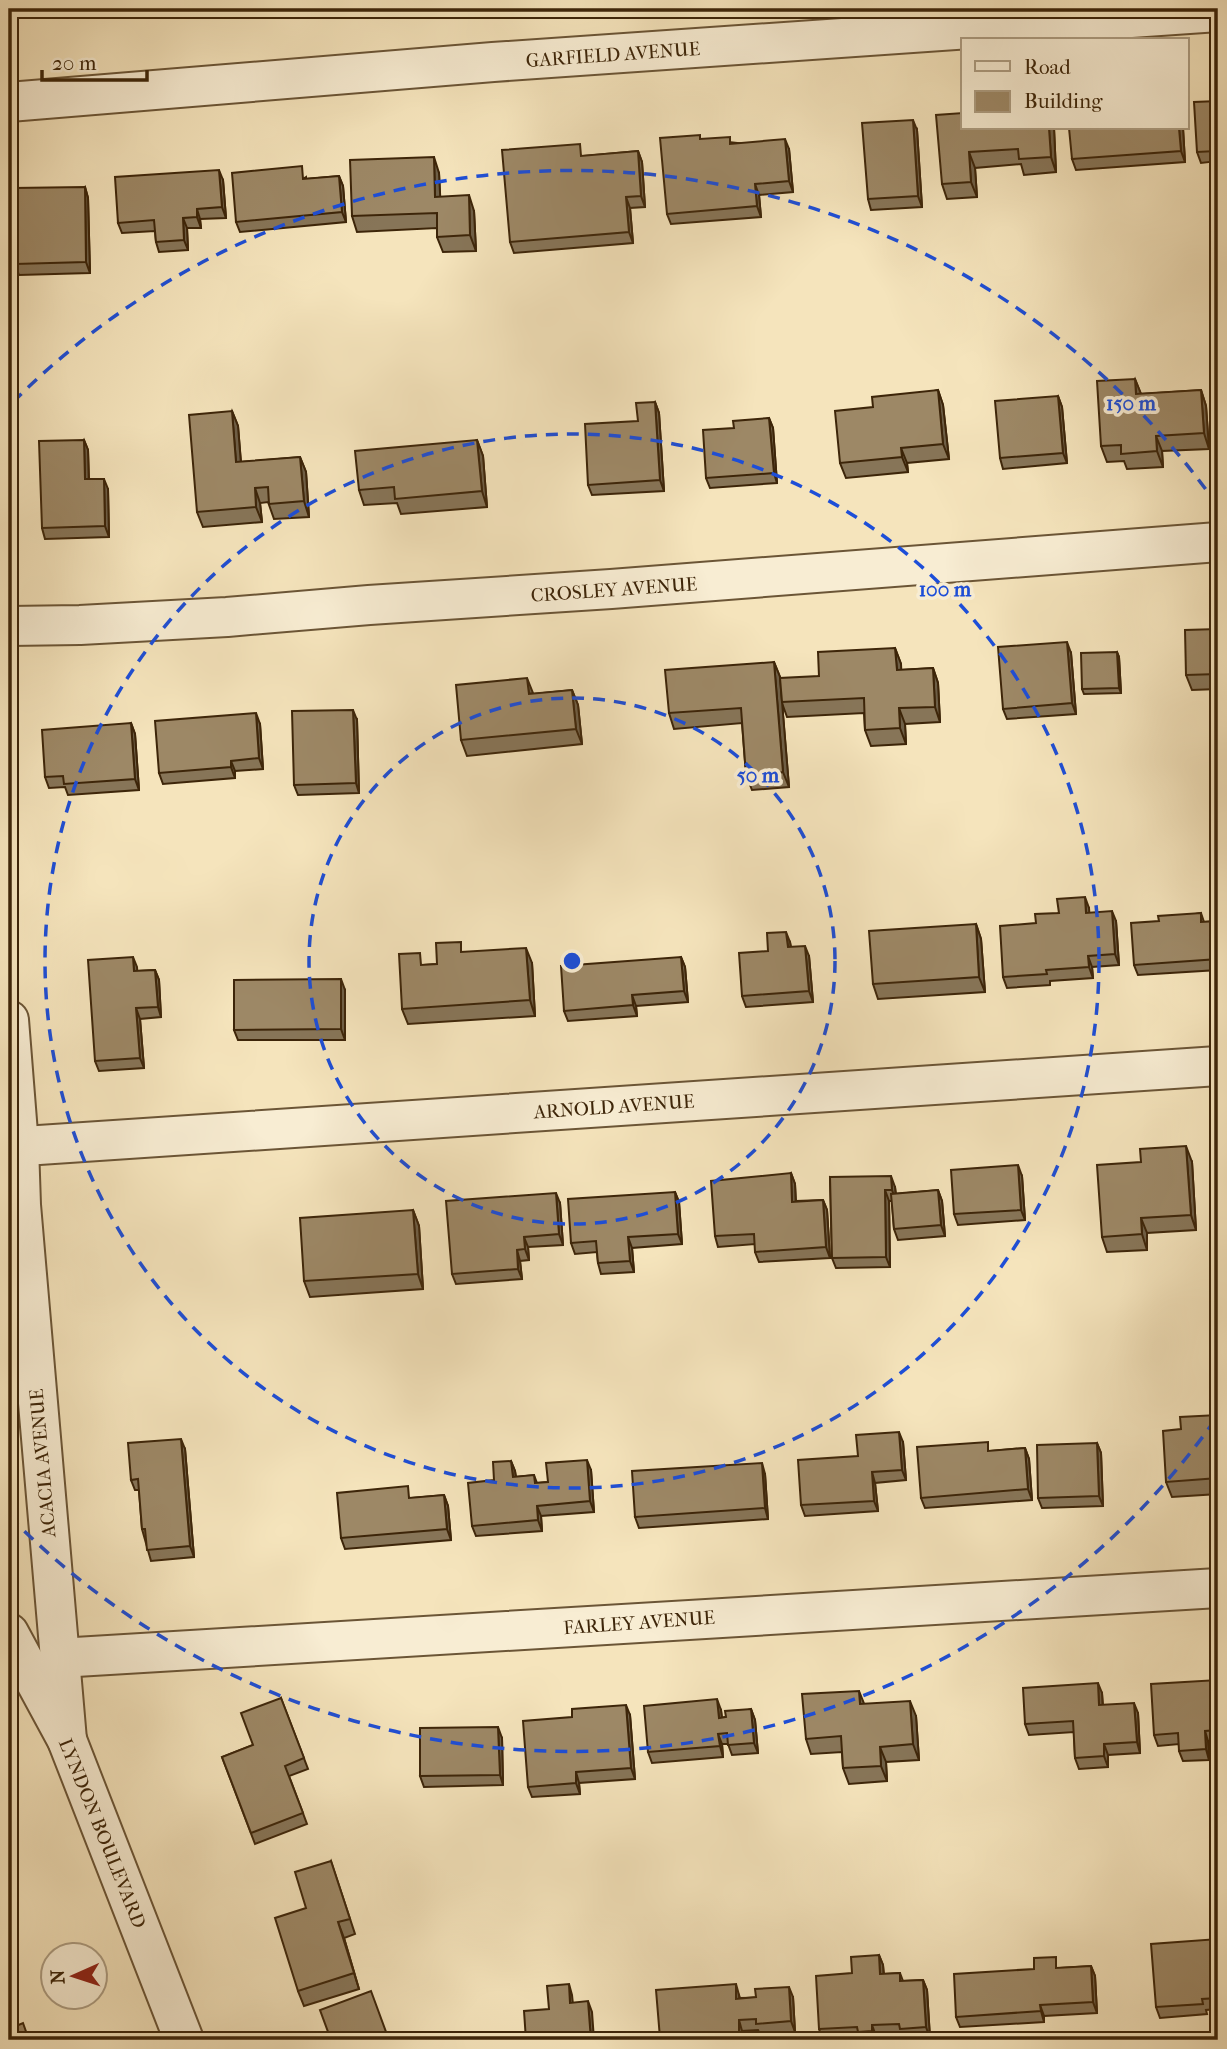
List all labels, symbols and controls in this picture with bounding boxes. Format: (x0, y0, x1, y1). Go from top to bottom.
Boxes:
scale bar (42, 38, 147, 82)
street label: GARFIELD AVENUE (525, 38, 701, 72)
legend (961, 38, 1188, 130)
text: 20 m (52, 51, 97, 75)
text: Road (1024, 55, 1071, 79)
text: Building (1024, 89, 1103, 113)
text: 150 m (1106, 391, 1157, 415)
street label: CROSLEY AVENUE (530, 573, 698, 607)
text: 100 m (919, 577, 972, 601)
text: 50 m (737, 763, 780, 787)
centre of rings (560, 949, 584, 973)
street label: ARNOLD AVENUE (532, 1090, 696, 1124)
street label: ACACIA AVENUE (26, 1387, 61, 1539)
street label: FARLEY AVENUE (563, 1607, 716, 1639)
street label: LYNDON BOULEVARD (54, 1735, 150, 1931)
north arrow (38, 1940, 108, 2010)
text: N (47, 1968, 69, 1985)

